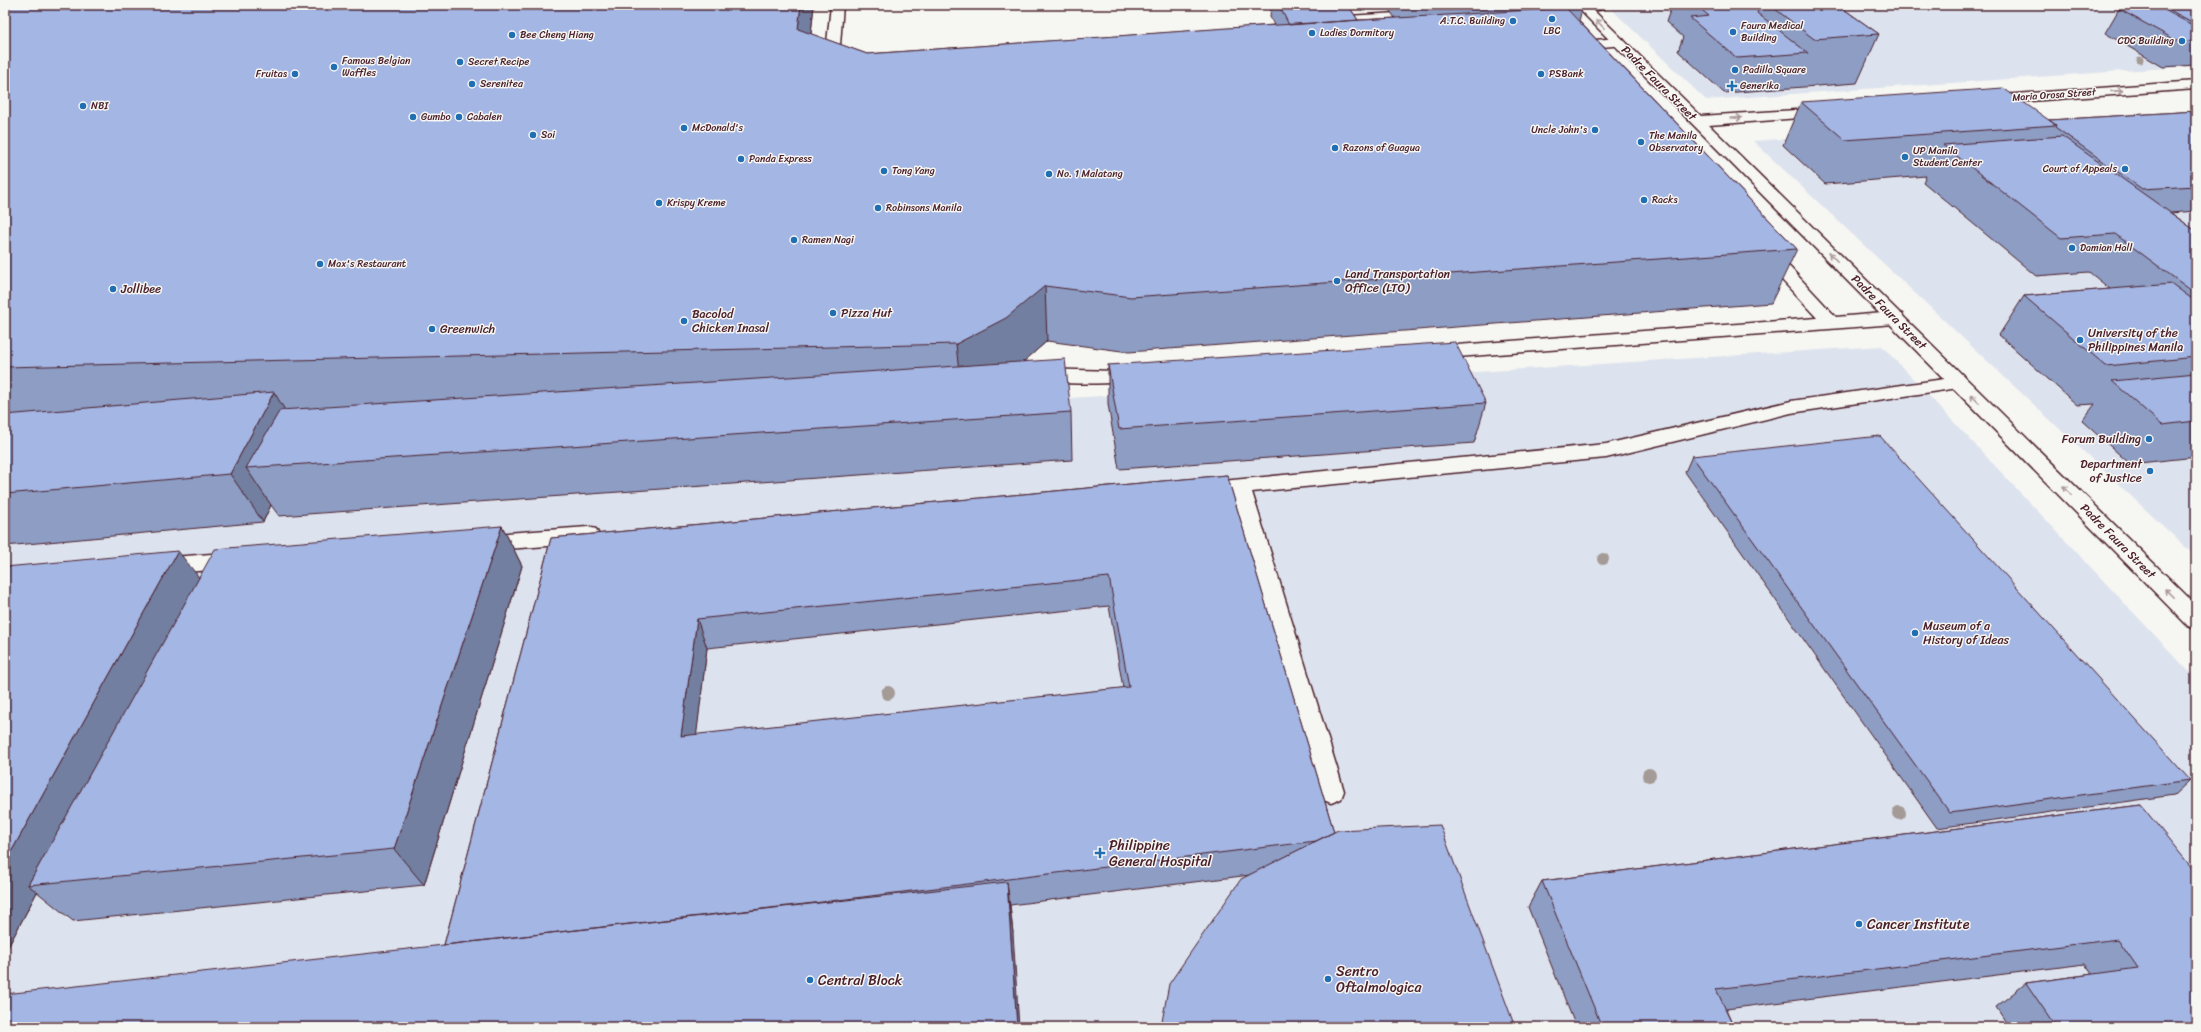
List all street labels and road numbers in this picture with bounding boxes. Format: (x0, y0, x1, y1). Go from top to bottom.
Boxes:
street label: Padre Faura Street (1616, 40, 1703, 127)
street label: Maria Orosa Street (2012, 83, 2097, 107)
street label: Padre Faura Street (1846, 269, 1933, 356)
street label: Padre Faura Street (2075, 498, 2162, 585)

